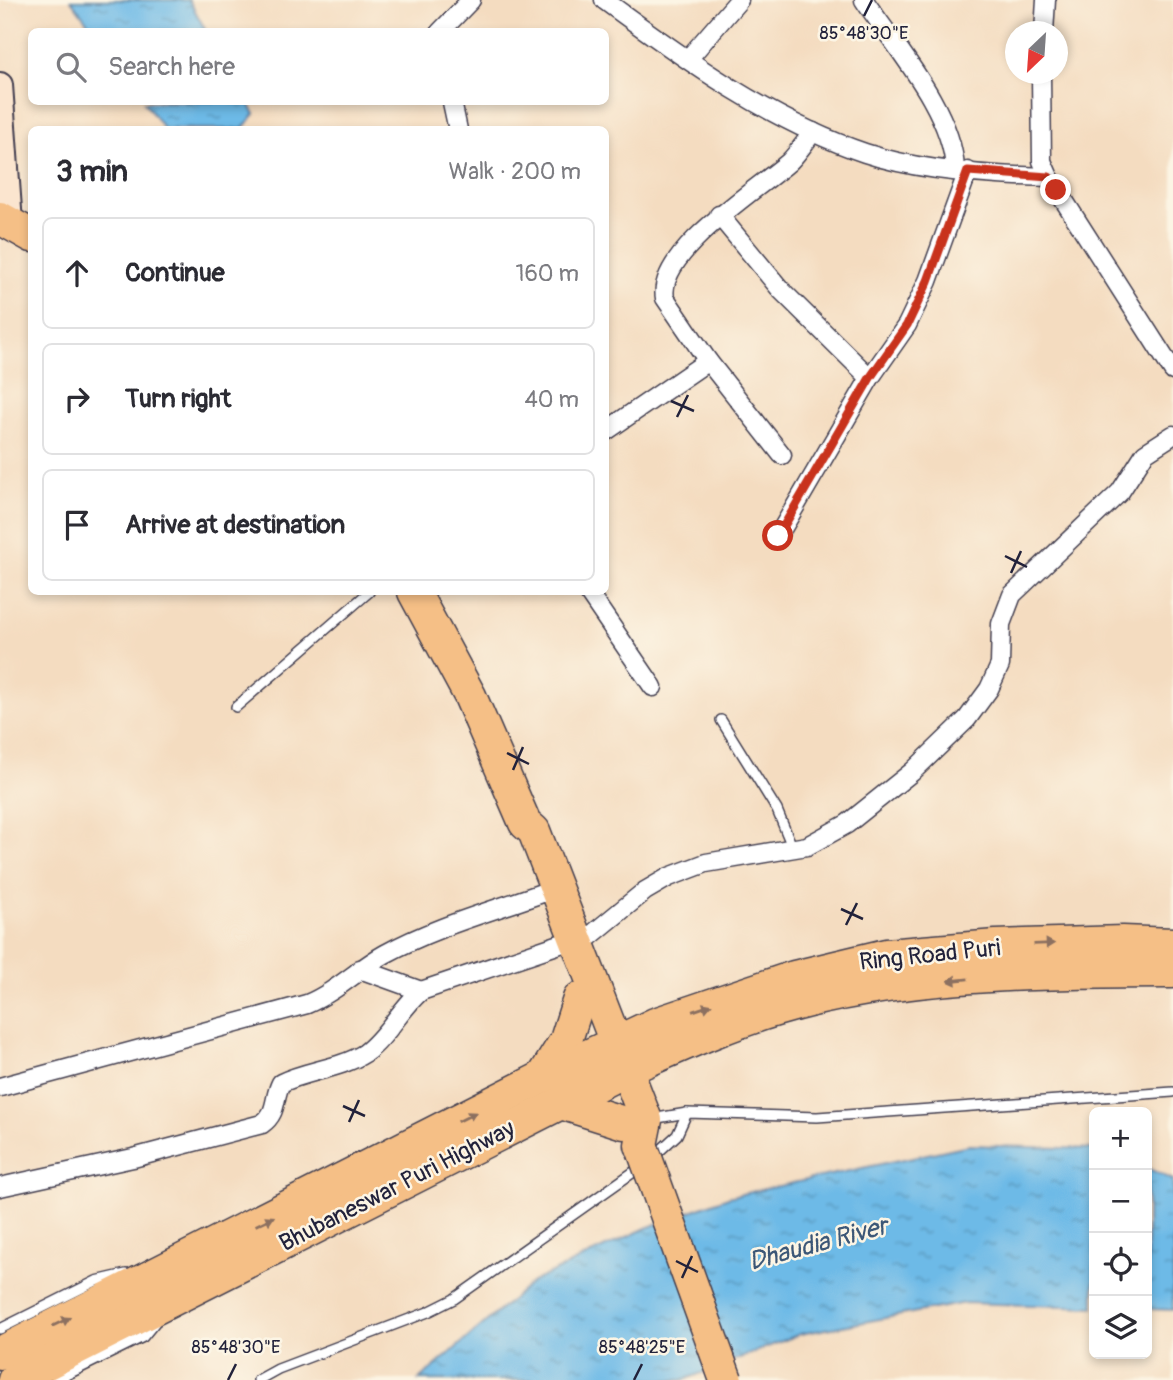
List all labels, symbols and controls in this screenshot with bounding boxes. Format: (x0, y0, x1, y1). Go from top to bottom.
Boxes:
north arrow (1005, 21, 1068, 84)
text: 85°48'30"E (820, 22, 908, 45)
search box (28, 28, 609, 105)
icon: search (52, 48, 90, 86)
text: Search here (108, 51, 235, 83)
text: 3 min (56, 153, 128, 190)
text: Walk · 200 m (448, 157, 581, 186)
route end (1040, 174, 1071, 205)
icon: ahead (58, 254, 96, 292)
text: Continue (125, 257, 225, 289)
text: 160 m (515, 259, 579, 288)
icon: right (58, 380, 96, 418)
text: Turn right (125, 383, 231, 415)
text: 40 m (525, 385, 579, 414)
icon: arrive (58, 506, 96, 544)
text: Arrive at destination (125, 509, 345, 541)
route start (762, 520, 793, 551)
street label: Ring Road Puri (858, 933, 1002, 977)
one-way arrow (1033, 939, 1055, 950)
one-way arrow (947, 974, 969, 985)
one-way arrow (692, 1002, 713, 1013)
map controls (1089, 1107, 1152, 1359)
button: + (1089, 1107, 1152, 1170)
one-way arrow (457, 1111, 477, 1122)
street label: Bhubaneswar Puri Highway (274, 1114, 520, 1258)
button: − (1089, 1170, 1152, 1233)
water label: Dhaudia River (745, 1209, 895, 1278)
one-way arrow (255, 1215, 275, 1226)
button: locate (1089, 1233, 1152, 1296)
button: layers (1089, 1296, 1152, 1359)
one-way arrow (51, 1316, 71, 1327)
text: 85°48'30"E (192, 1336, 280, 1359)
text: 85°48'25"E (599, 1336, 685, 1359)

